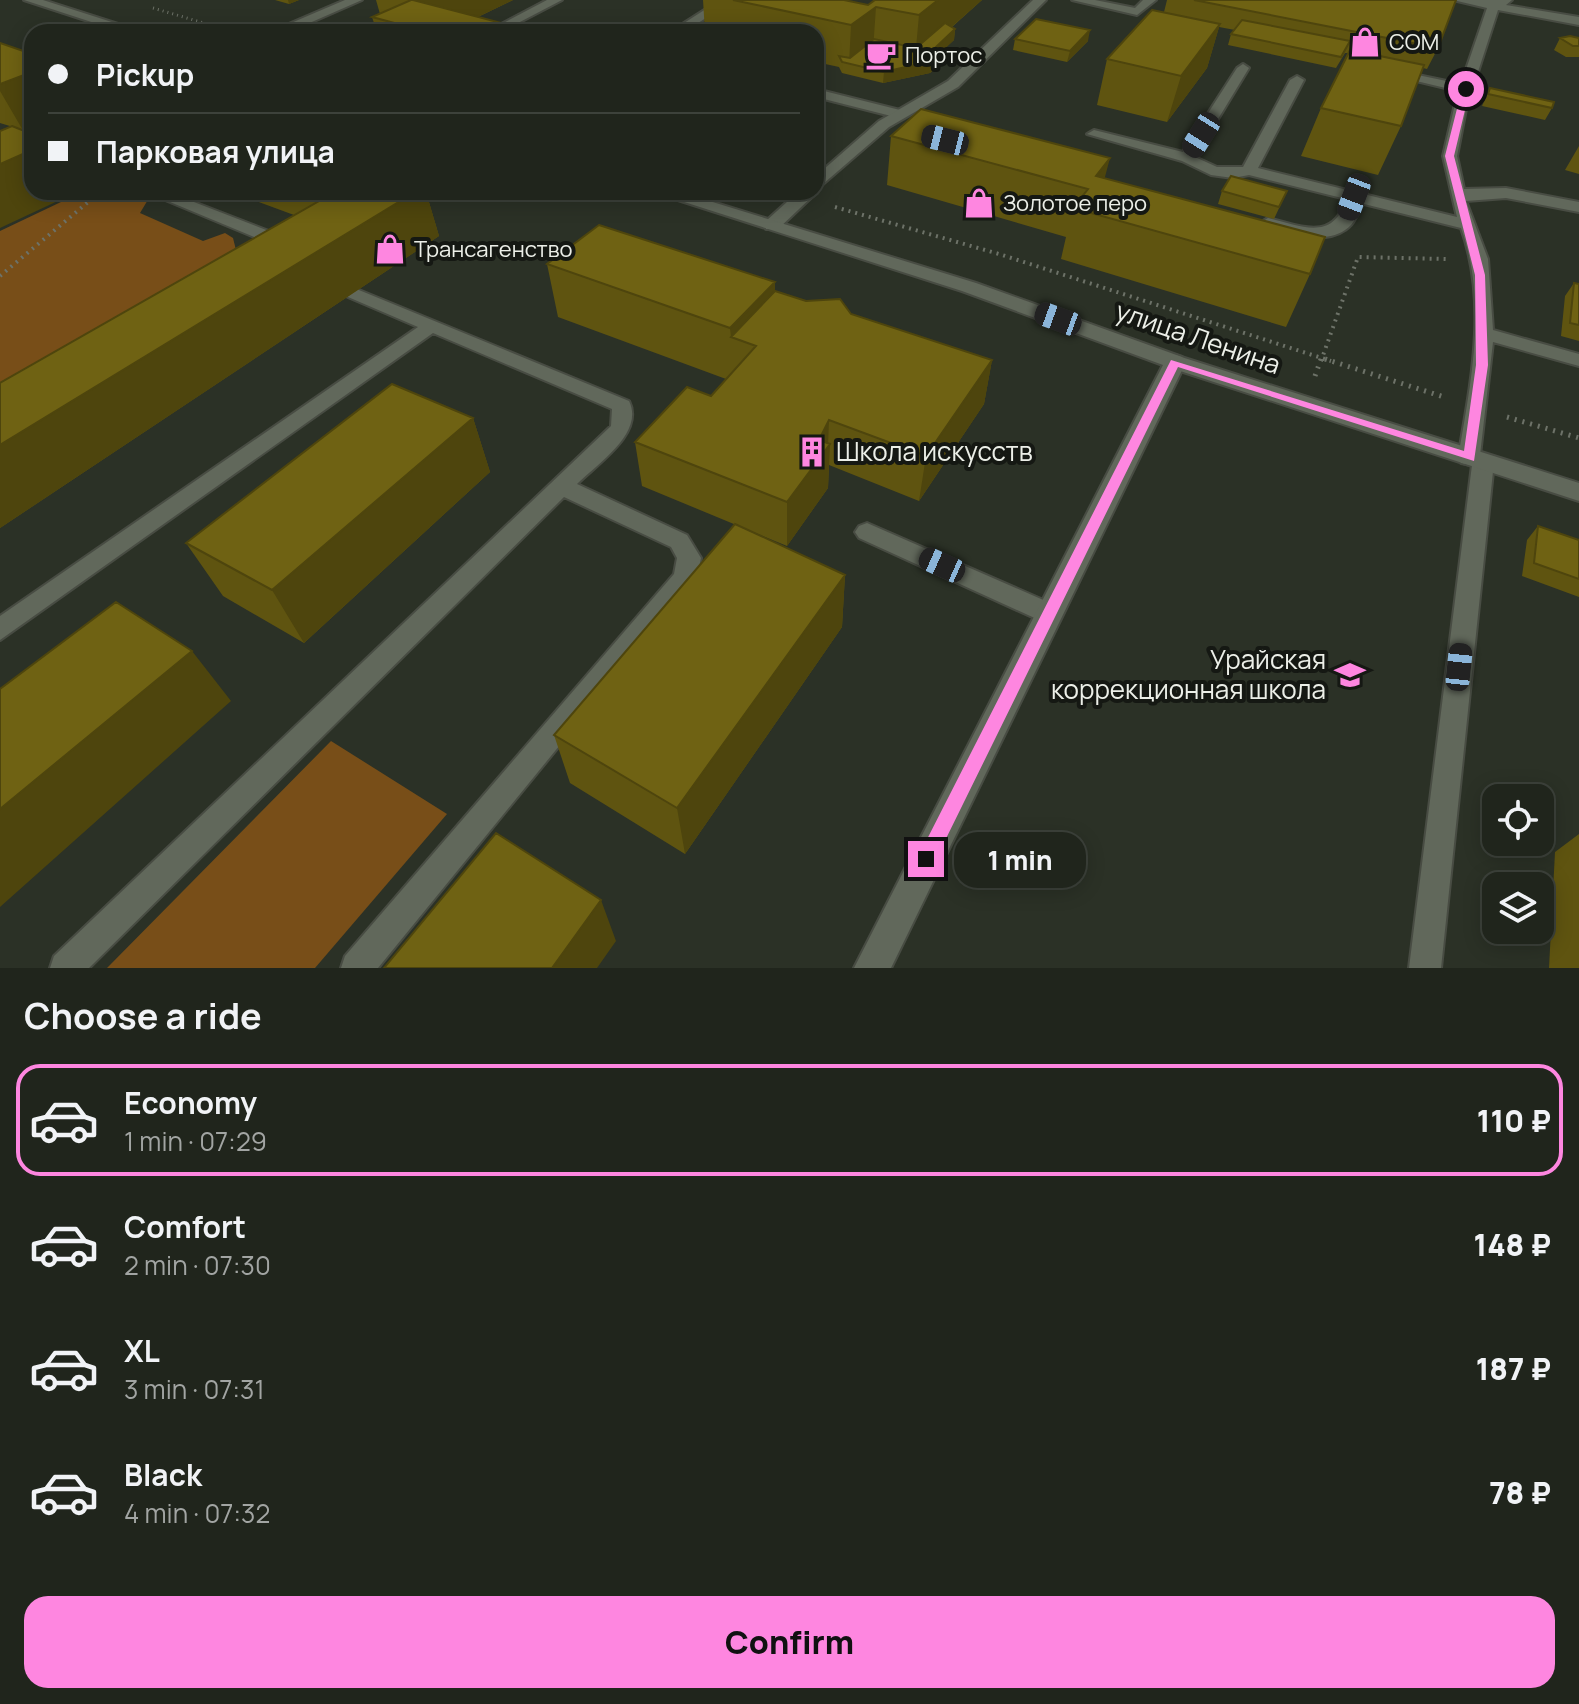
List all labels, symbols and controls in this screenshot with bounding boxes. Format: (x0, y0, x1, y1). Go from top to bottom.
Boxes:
shop icon: СОМ (1348, 25, 1382, 59)
place label: СОМ (1389, 27, 1439, 57)
cafe icon: Портос (864, 38, 898, 72)
place label: Портос (905, 40, 982, 70)
text: Pickup (96, 54, 194, 95)
route start (1448, 71, 1484, 107)
car (1178, 108, 1224, 162)
car (919, 123, 971, 157)
text: Парковая улица (96, 131, 335, 172)
car (1334, 170, 1374, 224)
shop icon: Золотое перо (962, 186, 996, 220)
place label: Золотое перо (1003, 188, 1147, 218)
shop icon: Трансагенство (373, 232, 407, 266)
place label: Трансагенство (414, 234, 573, 264)
street label: улица Ленина (1111, 292, 1286, 382)
car (1031, 300, 1085, 338)
place label: Школа искусств (836, 433, 1033, 469)
building icon: Школа искусств (795, 435, 829, 469)
car (915, 544, 969, 586)
place label: Урайская коррекционная школа (1051, 641, 1326, 707)
car (1445, 642, 1473, 692)
school or university icon: Урайская коррекционная школа (1333, 658, 1367, 692)
map controls (1482, 784, 1554, 944)
button: locate (1482, 784, 1554, 856)
callout: 1 min (954, 831, 1086, 887)
route end (908, 841, 944, 877)
text: 1 min (987, 842, 1053, 878)
button: layers (1482, 872, 1554, 944)
text: Choose a ride (24, 991, 262, 1040)
text: Economy (124, 1082, 257, 1123)
icon: car (28, 1084, 100, 1156)
text: 110 ₽ (1477, 1100, 1551, 1141)
text: 1 min · 07:29 (124, 1123, 267, 1159)
text: Comfort (124, 1206, 246, 1247)
icon: car (28, 1208, 100, 1280)
text: 148 ₽ (1474, 1224, 1551, 1265)
text: 2 min · 07:30 (124, 1247, 271, 1283)
text: XL (124, 1330, 160, 1371)
icon: car (28, 1332, 100, 1404)
text: 187 ₽ (1476, 1348, 1551, 1389)
text: 3 min · 07:31 (124, 1371, 265, 1407)
text: Black (124, 1454, 202, 1495)
icon: car (28, 1456, 100, 1528)
text: 78 ₽ (1489, 1472, 1551, 1513)
text: 4 min · 07:32 (124, 1495, 270, 1531)
button: Confirm (24, 1596, 1555, 1688)

